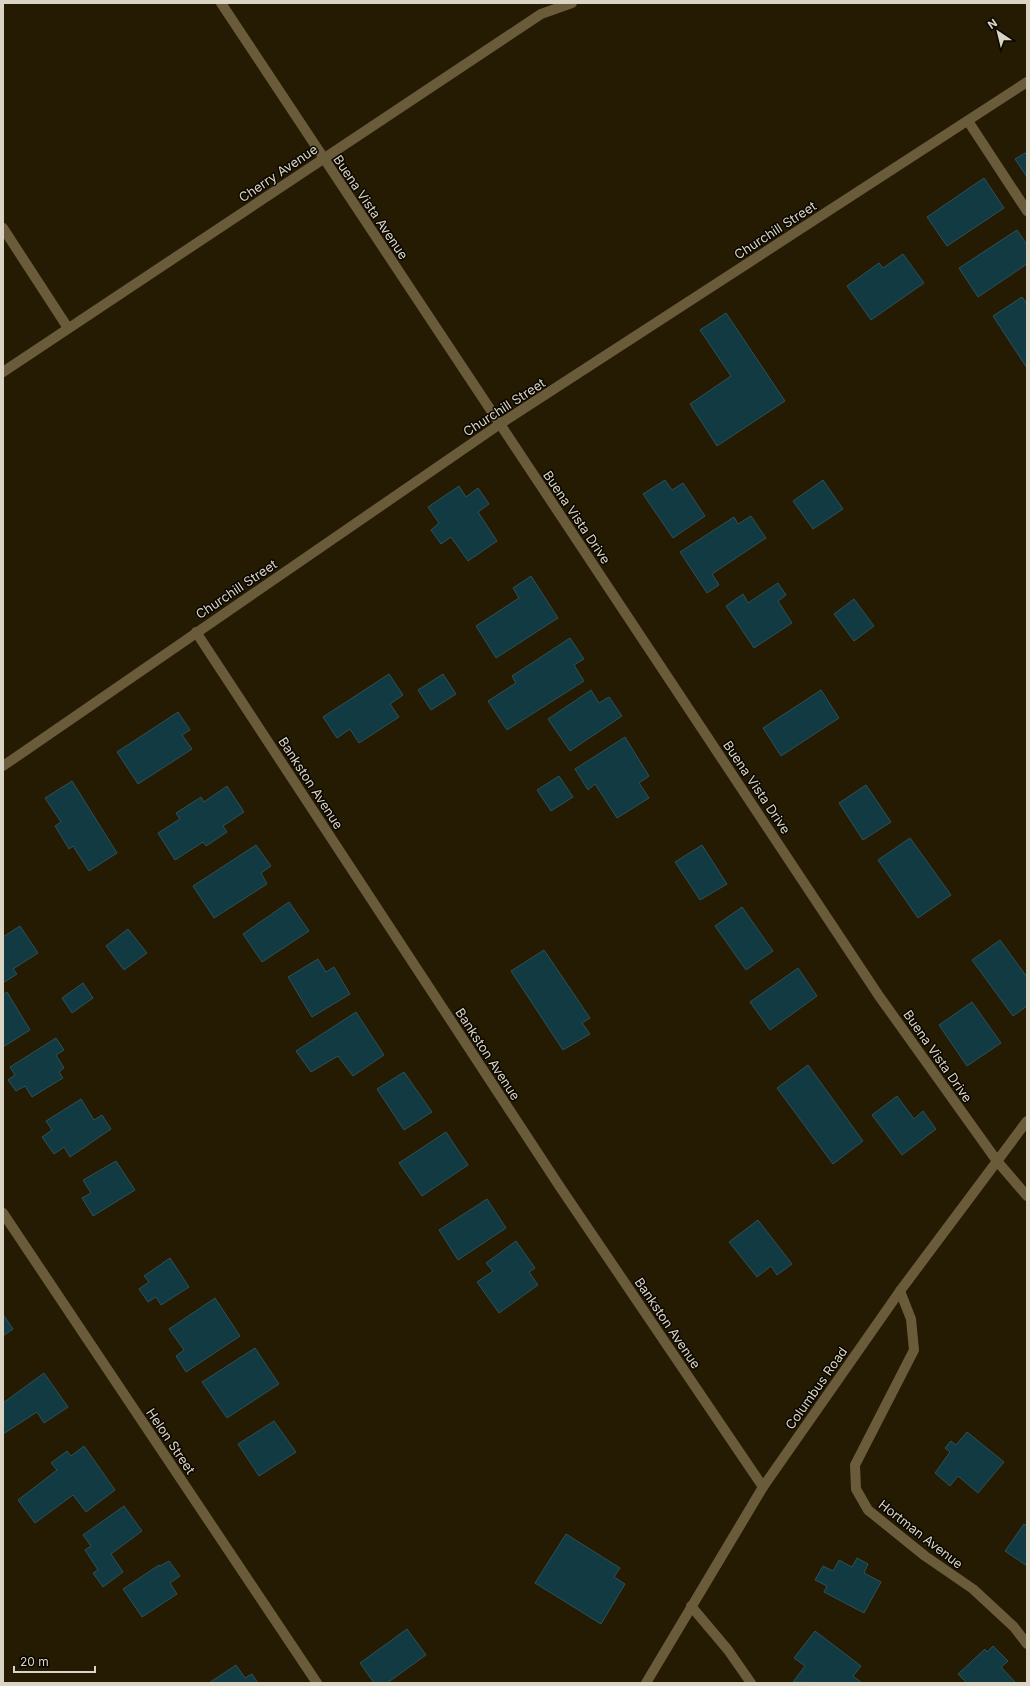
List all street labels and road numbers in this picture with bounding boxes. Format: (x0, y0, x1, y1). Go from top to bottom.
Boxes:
street label: Cherry Avenue (236, 141, 320, 205)
street label: Buena Vista Avenue (330, 152, 412, 262)
street label: Churchill Street (731, 198, 819, 262)
street label: Churchill Street (460, 375, 548, 439)
street label: Buena Vista Drive (540, 467, 614, 567)
street label: Churchill Street (192, 556, 280, 622)
street label: Bankston Avenue (275, 734, 347, 832)
street label: Buena Vista Drive (720, 737, 794, 837)
street label: Bankston Avenue (452, 1005, 524, 1103)
street label: Buena Vista Drive (900, 1007, 976, 1105)
street label: Bankston Avenue (632, 1274, 704, 1372)
street label: Columbus Road (782, 1344, 850, 1432)
street label: Helon Street (143, 1405, 199, 1477)
street label: Hortman Avenue (876, 1496, 966, 1572)

